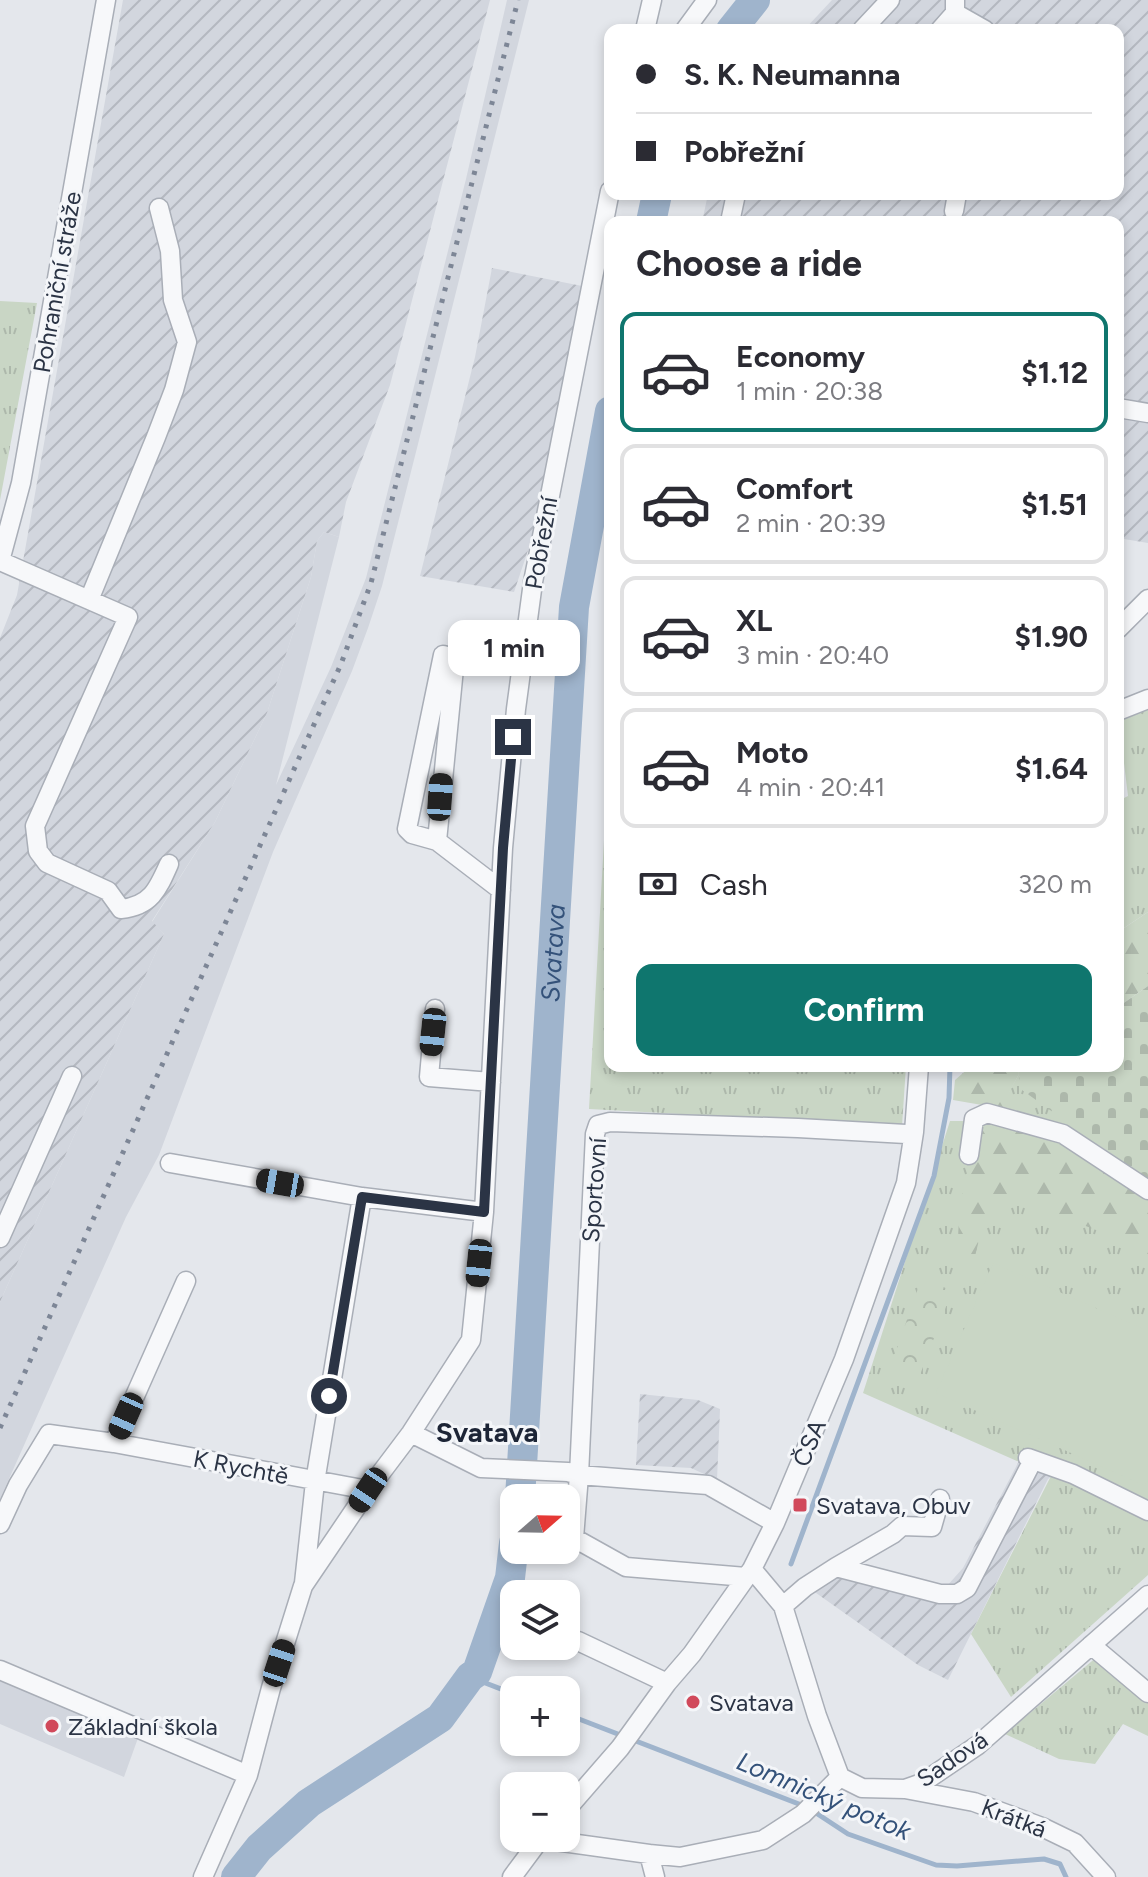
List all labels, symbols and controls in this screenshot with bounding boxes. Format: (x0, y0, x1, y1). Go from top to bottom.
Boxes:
text: S. K. Neumanna (684, 56, 900, 93)
text: Pobřežní (684, 133, 804, 170)
street label: Pohraniční stráže (27, 189, 87, 375)
text: Choose a ride (636, 242, 862, 285)
icon: car (640, 336, 712, 408)
text: Economy (736, 338, 865, 375)
text: $1.12 (1021, 354, 1088, 391)
text: 1 min · 20:38 (736, 375, 883, 407)
icon: car (640, 468, 712, 540)
text: Comfort (736, 470, 854, 507)
text: $1.51 (1021, 486, 1088, 523)
street label: Pobřežní (519, 493, 564, 592)
text: 2 min · 20:39 (736, 507, 886, 539)
icon: car (640, 600, 712, 672)
text: XL (736, 602, 772, 639)
text: $1.90 (1014, 618, 1088, 655)
callout: 1 min (447, 621, 579, 677)
text: 1 min (483, 632, 545, 664)
text: 3 min · 20:40 (736, 639, 889, 671)
route end (495, 719, 531, 755)
icon: car (640, 732, 712, 804)
text: Moto (736, 734, 808, 771)
text: $1.64 (1015, 750, 1088, 787)
text: 4 min · 20:41 (736, 771, 885, 803)
car (426, 772, 454, 822)
icon: cash (636, 862, 680, 906)
text: Cash (700, 866, 768, 903)
text: 320 m (1018, 868, 1092, 900)
water label: Svatava (534, 903, 572, 1003)
button: Confirm (636, 964, 1092, 1056)
car (419, 1007, 447, 1057)
street label: Sportovní (576, 1135, 612, 1243)
car (254, 1167, 306, 1199)
car (465, 1238, 493, 1288)
route start (311, 1378, 347, 1414)
car (105, 1389, 147, 1443)
street label: ČSA (786, 1414, 832, 1471)
district label: Svatava (436, 1415, 538, 1449)
street label: K Rychtě (191, 1444, 291, 1490)
car (345, 1463, 391, 1517)
north arrow (500, 1484, 580, 1564)
map controls (500, 1484, 580, 1852)
place label: Svatava, Obuv (816, 1491, 971, 1520)
marker: Svatava, Obuv (791, 1496, 809, 1514)
button: layers (500, 1580, 580, 1660)
car (260, 1636, 298, 1690)
button: + (500, 1676, 580, 1756)
place label: Svatava (709, 1688, 794, 1717)
marker: Svatava (684, 1693, 702, 1711)
place label: Základní škola (68, 1712, 218, 1741)
marker: Základní škola (43, 1717, 61, 1735)
street label: Sadová (911, 1725, 993, 1793)
water label: Lomnický potok (732, 1745, 917, 1848)
button: − (500, 1772, 580, 1852)
street label: Krátká (977, 1792, 1051, 1844)

